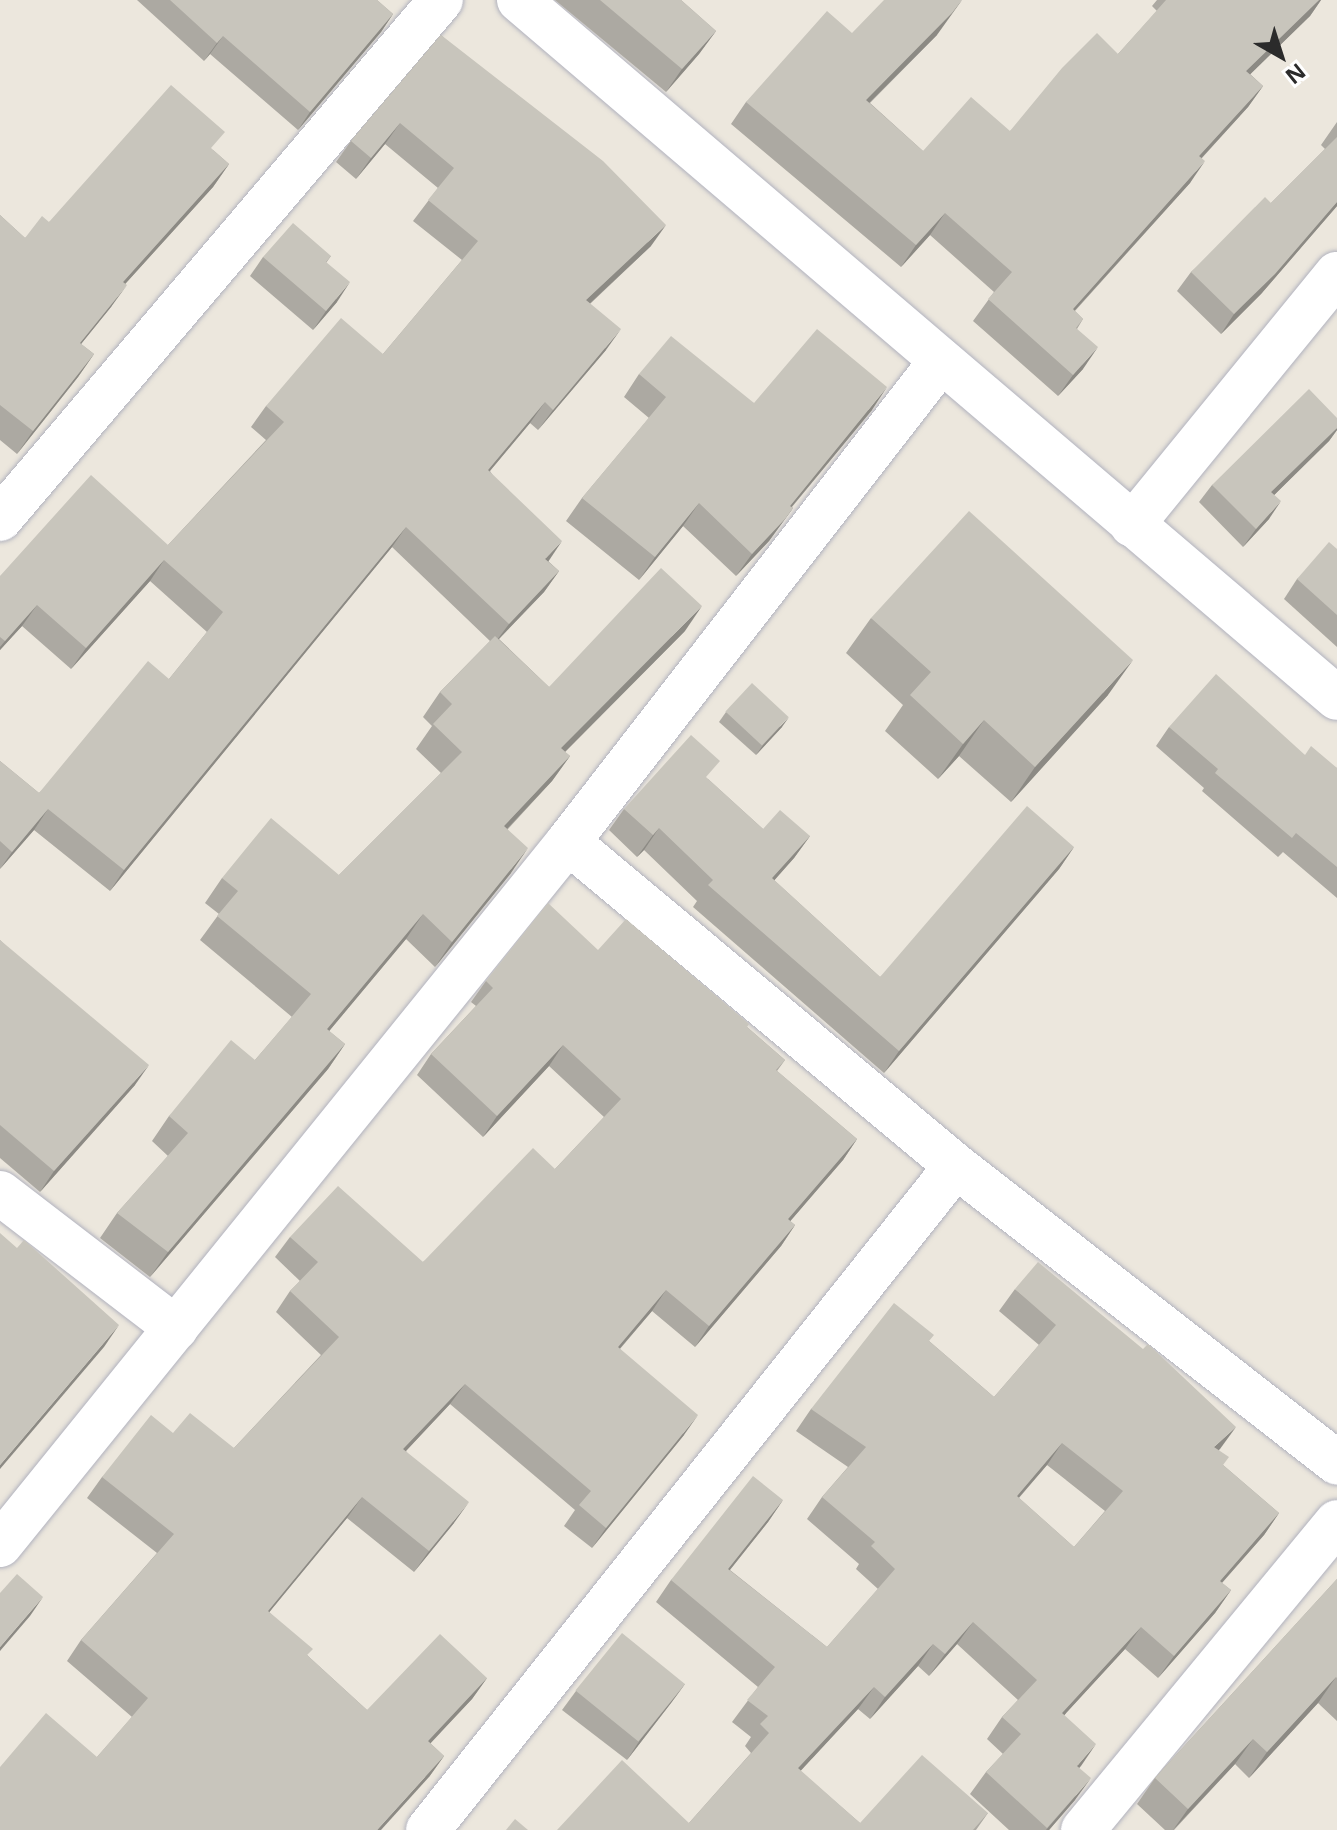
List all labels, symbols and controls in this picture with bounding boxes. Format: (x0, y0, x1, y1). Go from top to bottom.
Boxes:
north arrow (1241, 16, 1321, 96)
text: N (1280, 57, 1313, 92)

